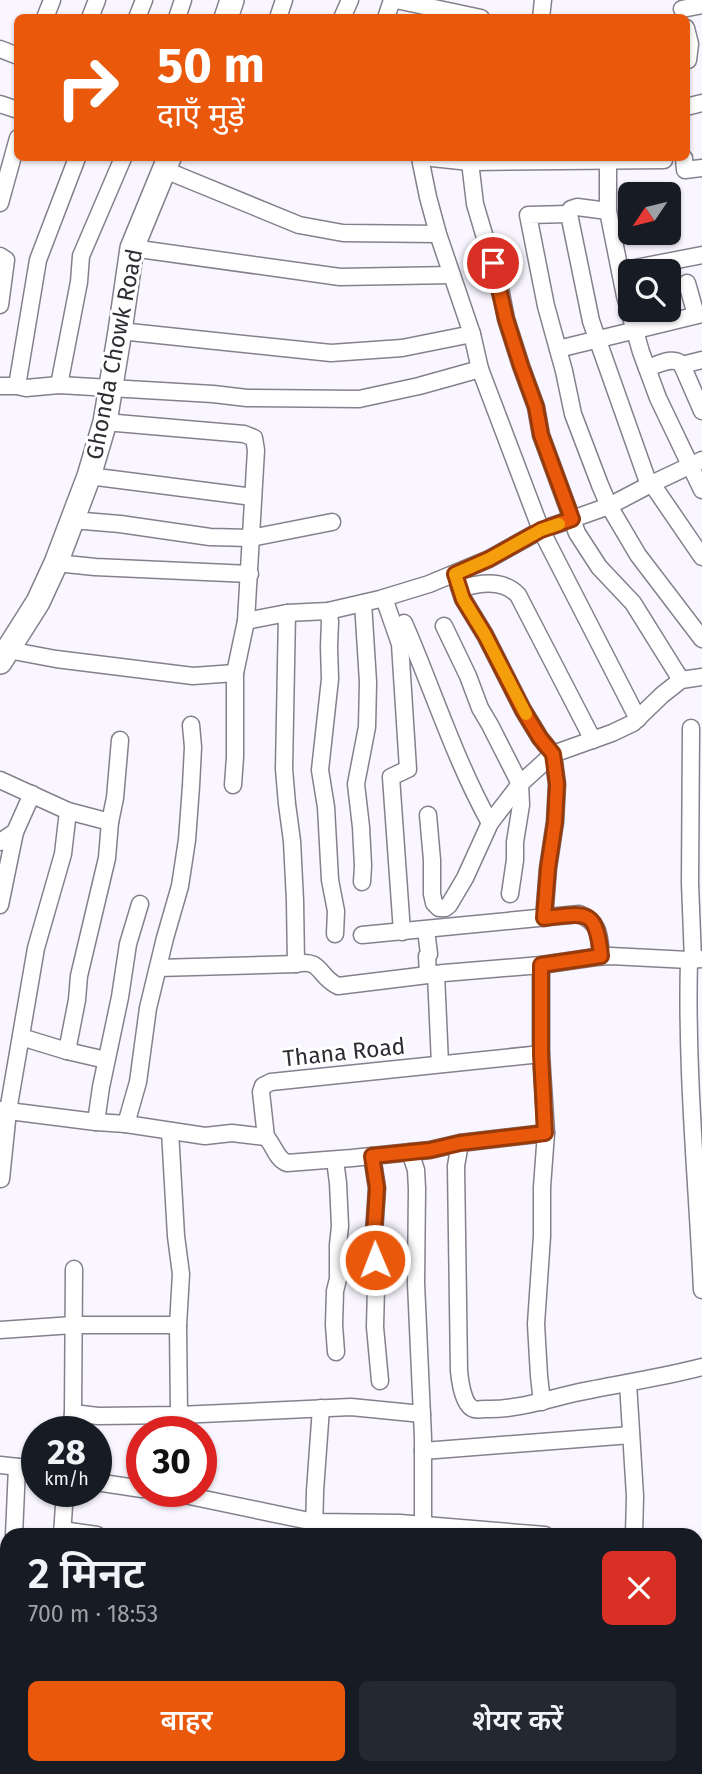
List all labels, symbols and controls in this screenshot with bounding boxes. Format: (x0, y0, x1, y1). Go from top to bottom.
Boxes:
text: 50 m (157, 36, 265, 95)
icon: right (42, 42, 133, 133)
text: दाएँ मुड़ें (157, 96, 245, 134)
north arrow (618, 182, 681, 245)
map controls (618, 182, 681, 322)
pin (463, 233, 523, 293)
icon: arrive (474, 244, 512, 282)
street label: Ghonda Chowk Road (80, 246, 148, 462)
button: search (618, 259, 681, 322)
street label: Thana Road (281, 1032, 407, 1072)
position arrow (338, 1223, 412, 1297)
speed limit sign: 30 (126, 1416, 217, 1507)
text: 28 (47, 1431, 86, 1473)
text: km/h (44, 1468, 89, 1490)
text: 2 मिनट (28, 1549, 145, 1599)
button: close (602, 1551, 676, 1625)
text: 700 m · 18:53 (28, 1600, 158, 1628)
button: बाहर (28, 1681, 345, 1761)
button: शेयर करें (359, 1681, 676, 1761)

